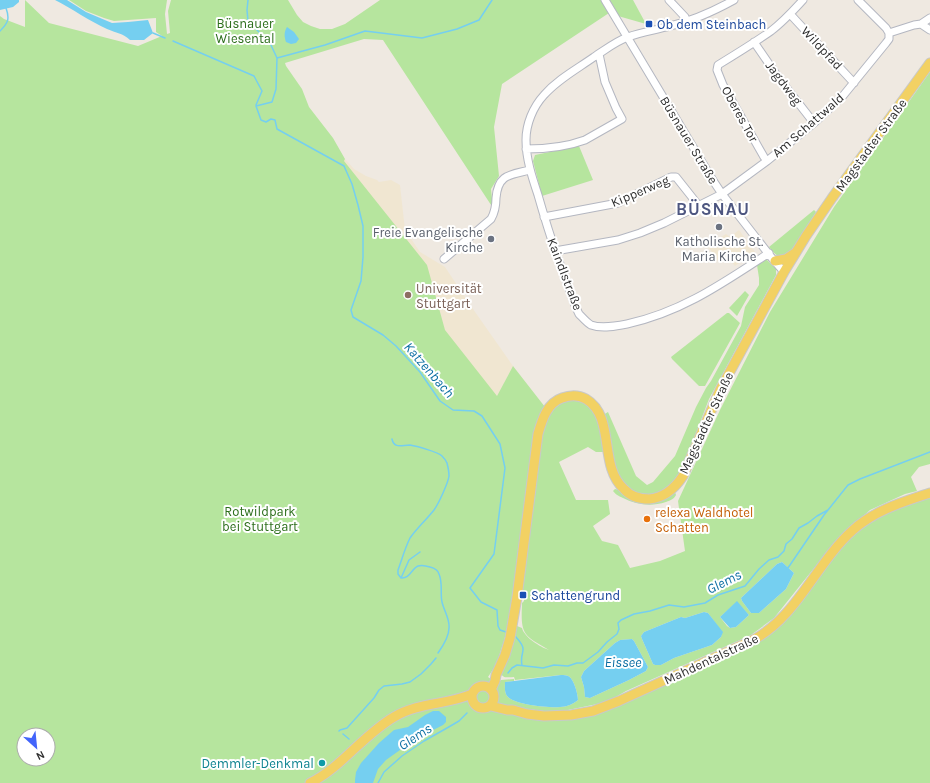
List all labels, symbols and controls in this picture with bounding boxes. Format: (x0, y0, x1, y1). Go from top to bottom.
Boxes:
park label: Büsnauer Wiesental (215, 16, 275, 46)
place label: Ob dem Steinbach (657, 17, 766, 32)
marker: Ob dem Steinbach (644, 19, 654, 29)
street label: Wildpfad (798, 23, 846, 73)
street label: Jagdweg (763, 58, 806, 108)
street label: Oberes Tor (719, 84, 762, 145)
street label: Am Schattwald (769, 90, 847, 160)
street label: Büsnauer Straße (657, 94, 721, 187)
street label: Magstadter Straße (832, 96, 910, 194)
street label: Kipperweg (609, 172, 672, 210)
district label: BÜSNAU (676, 199, 750, 219)
marker: Katholische St. Maria Kirche (714, 222, 724, 232)
place label: Freie Evangelische Kirche (373, 225, 483, 255)
marker: Freie Evangelische Kirche (486, 234, 496, 244)
place label: Katholische St. Maria Kirche (675, 234, 763, 264)
street label: Kaindlstraße (544, 236, 586, 313)
place label: Universität Stuttgart (416, 281, 482, 311)
marker: Universität Stuttgart (403, 290, 413, 300)
water label: Katzenbach (400, 339, 458, 401)
street label: Magstadter Straße (676, 369, 736, 476)
park label: Rotwildpark bei Stuttgart (222, 504, 298, 534)
place label: relexa Waldhotel Schatten (655, 505, 753, 535)
marker: relexa Waldhotel Schatten (642, 514, 652, 524)
water label: Glems (704, 566, 744, 598)
place label: Schattengrund (531, 588, 620, 603)
marker: Schattengrund (518, 590, 528, 600)
street label: Mahdentalstraße (662, 630, 761, 687)
water label: Eissee (604, 654, 642, 671)
water label: Glems (395, 720, 435, 754)
north arrow (16, 727, 56, 767)
text: N (34, 748, 47, 763)
place label: Demmler-Denkmal (201, 756, 314, 771)
marker: Demmler-Denkmal (317, 758, 327, 768)

